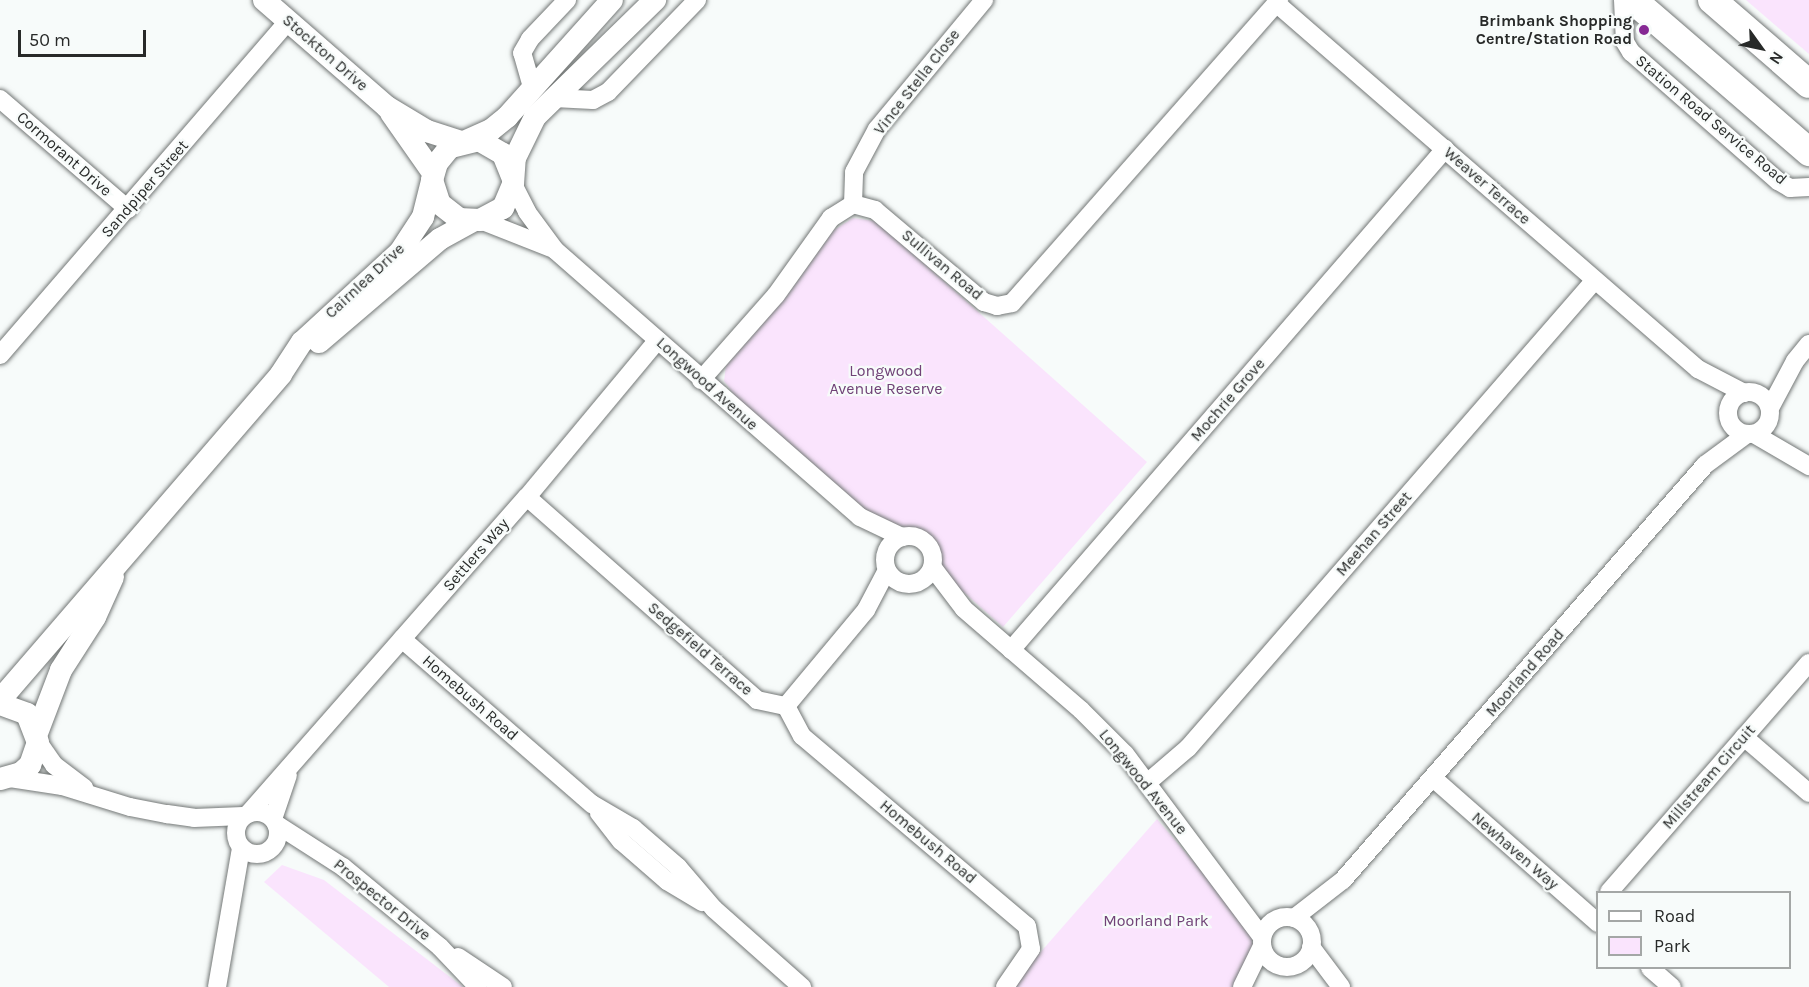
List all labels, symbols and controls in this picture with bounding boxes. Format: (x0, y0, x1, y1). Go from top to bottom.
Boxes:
street label: Stockton Drive (278, 11, 372, 95)
place label: Brimbank Shopping Centre/Station Road (1476, 11, 1632, 49)
scale bar (21, 18, 148, 56)
north arrow (1731, 18, 1791, 78)
marker: Brimbank Shopping Centre/Station Road (1637, 23, 1651, 37)
street label: Vince Stella Close (870, 25, 964, 139)
text: 50 m (29, 29, 71, 51)
text: N (1765, 48, 1788, 68)
street label: Station Road Service Road (1631, 51, 1791, 189)
street label: Cormorant Drive (13, 108, 115, 200)
street label: Sandpiper Street (97, 136, 193, 242)
street label: Weaver Terrace (1440, 143, 1534, 229)
street label: Sullivan Road (897, 225, 987, 305)
street label: Cairnlea Drive (321, 239, 409, 323)
street label: Longwood Avenue (652, 333, 762, 435)
street label: Mochrie Grove (1187, 355, 1269, 445)
park label: Longwood Avenue Reserve (829, 361, 943, 399)
street label: Meehan Street (1332, 488, 1416, 580)
street label: Settlers Way (439, 514, 513, 596)
street label: Sedgefield Terrace (644, 598, 756, 700)
street label: Moorland Road (1482, 625, 1568, 721)
street label: Homebush Road (418, 651, 522, 745)
street label: Millstream Circuit (1658, 721, 1760, 833)
street label: Longwood Avenue (1095, 725, 1191, 839)
street label: Homebush Road (876, 796, 980, 888)
street label: Newhaven Way (1468, 808, 1562, 894)
street label: Prospector Drive (330, 855, 434, 945)
legend (1596, 891, 1791, 969)
text: Road (1654, 905, 1695, 927)
park label: Moorland Park (1103, 911, 1209, 931)
text: Park (1654, 935, 1691, 957)

